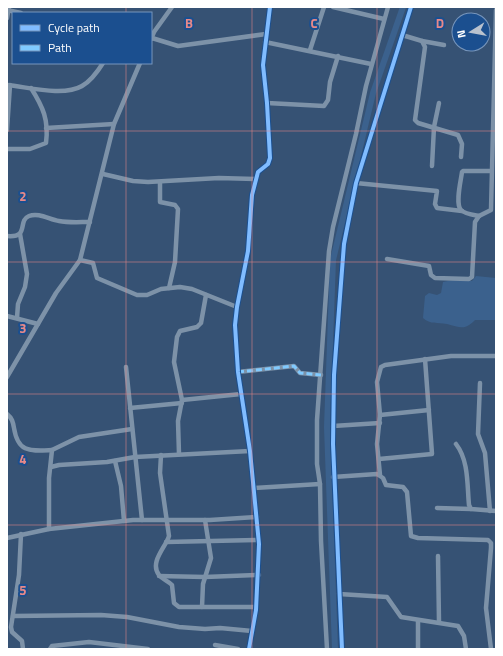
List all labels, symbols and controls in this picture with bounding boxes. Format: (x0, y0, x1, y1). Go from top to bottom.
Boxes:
legend (12, 12, 152, 64)
north arrow (451, 12, 491, 52)
text: B (185, 13, 193, 33)
text: C (310, 13, 318, 33)
text: D (436, 13, 444, 33)
text: Cycle path (48, 18, 100, 37)
text: N (453, 29, 470, 39)
text: Path (48, 38, 72, 57)
text: 2 (19, 186, 27, 206)
text: 3 (19, 318, 27, 338)
text: 4 (19, 449, 27, 469)
text: 5 (19, 580, 27, 600)

